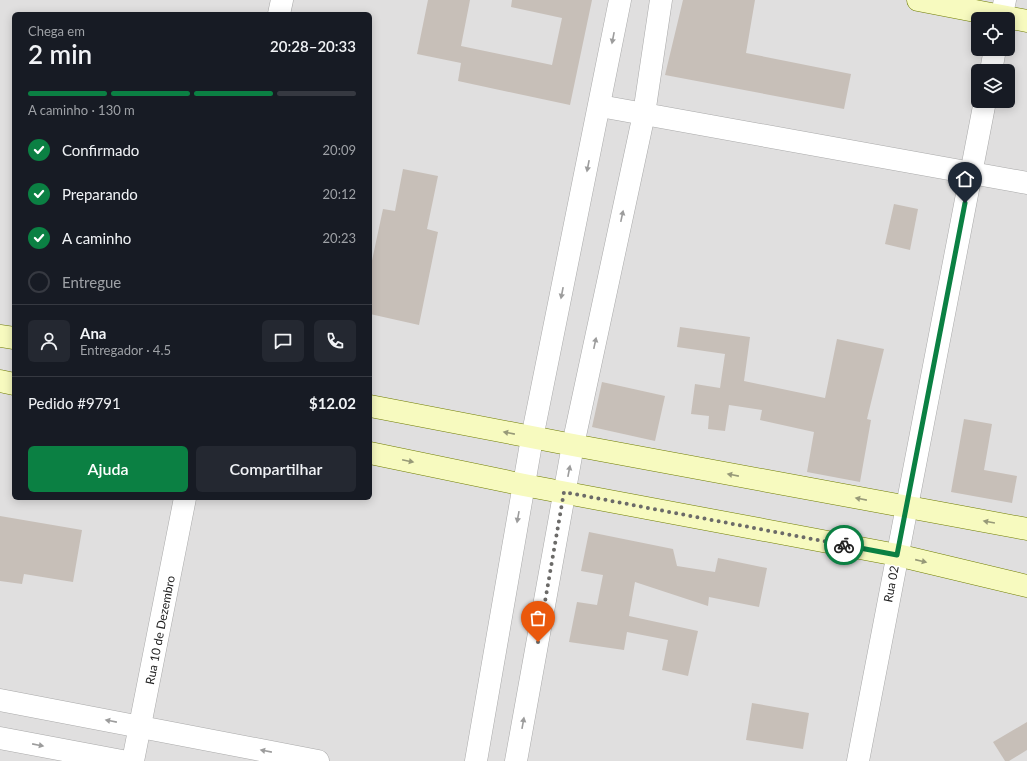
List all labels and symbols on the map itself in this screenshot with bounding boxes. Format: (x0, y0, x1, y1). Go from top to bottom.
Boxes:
one-way arrow (609, 32, 615, 44)
one-way arrow (584, 160, 590, 172)
pin (948, 162, 982, 203)
one-way arrow (620, 210, 626, 223)
one-way arrow (558, 287, 564, 299)
one-way arrow (593, 337, 599, 350)
one-way arrow (503, 430, 515, 436)
one-way arrow (402, 459, 414, 465)
one-way arrow (566, 465, 572, 477)
one-way arrow (727, 472, 739, 478)
one-way arrow (855, 496, 867, 502)
one-way arrow (515, 511, 521, 523)
one-way arrow (983, 519, 995, 525)
courier (824, 525, 864, 565)
one-way arrow (915, 558, 927, 564)
street label: Rua 02 (880, 564, 902, 604)
street label: Rua 10 de Dezembro (142, 574, 178, 686)
pin (521, 601, 555, 642)
one-way arrow (520, 717, 526, 729)
one-way arrow (105, 718, 117, 724)
one-way arrow (32, 742, 44, 748)
one-way arrow (260, 748, 272, 754)

